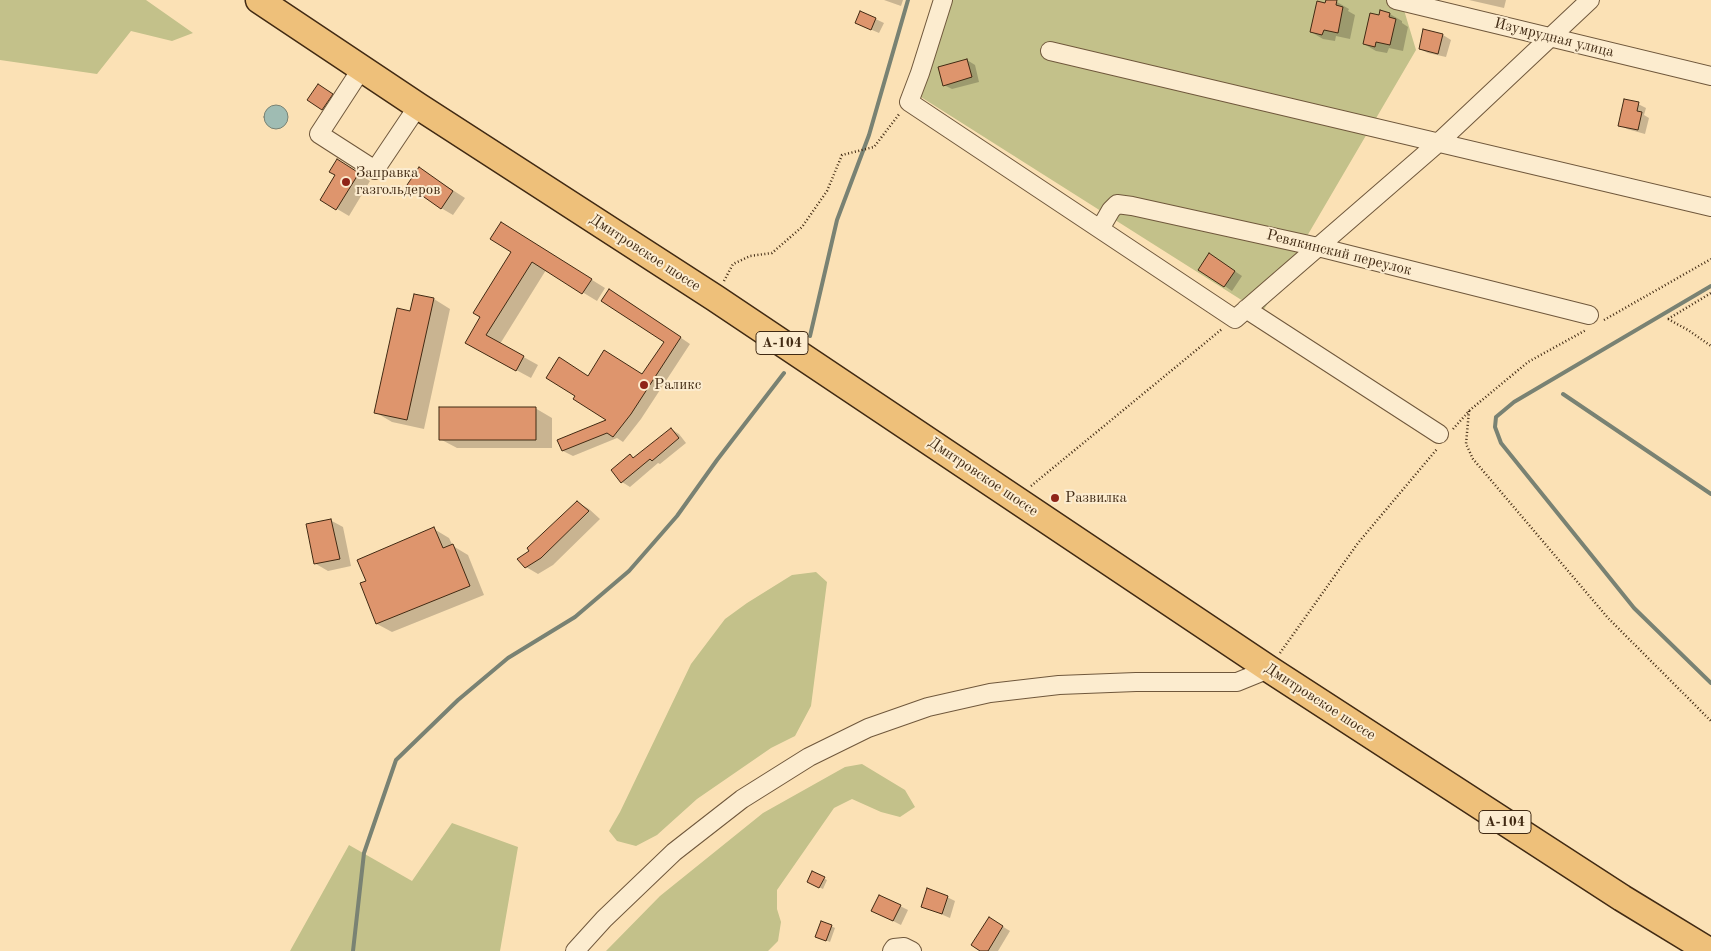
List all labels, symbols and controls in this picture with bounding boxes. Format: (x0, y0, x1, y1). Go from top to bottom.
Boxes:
street label: Изумрудная улица (1492, 14, 1616, 62)
place label: Заправка газгольдеров (356, 164, 440, 199)
marker: Заправка газгольдеров (340, 176, 352, 188)
street label: Дмитровское шоссе (586, 210, 704, 296)
street label: Ревякинский переулок (1265, 226, 1413, 280)
road number: А-104 (756, 332, 808, 354)
place label: Раликс (654, 376, 701, 394)
marker: Раликс (638, 379, 650, 391)
street label: Дмитровское шоссе (925, 434, 1041, 520)
place label: Развилка (1065, 489, 1127, 507)
marker: Развилка (1049, 492, 1061, 504)
street label: Дмитровское шоссе (1261, 659, 1379, 745)
road number: А-104 (1479, 810, 1531, 834)

